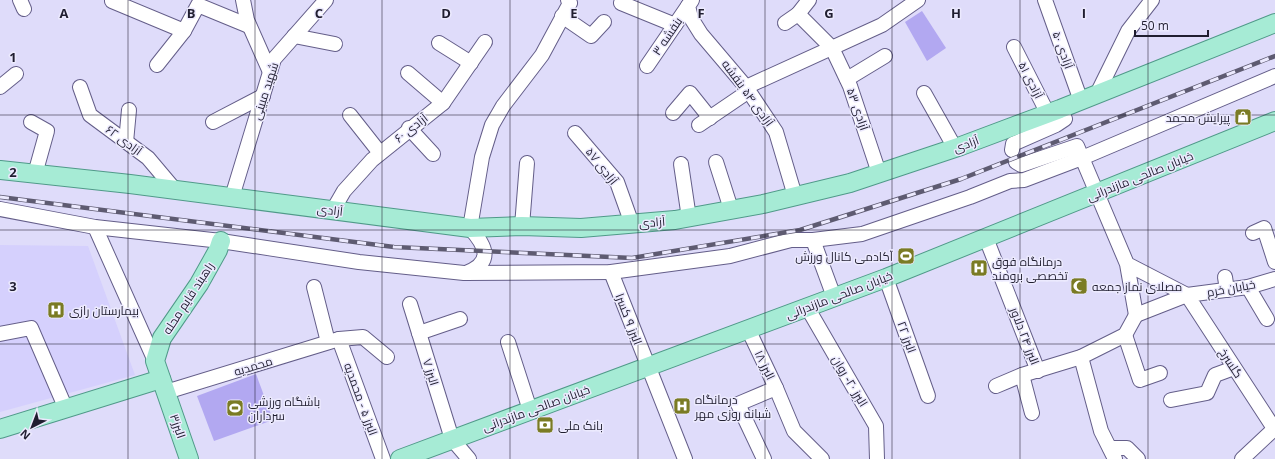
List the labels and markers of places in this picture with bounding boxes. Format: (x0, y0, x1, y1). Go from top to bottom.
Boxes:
shop icon: پیرایش محمد (1233, 107, 1253, 127)
place label: پیرایش محمد (1166, 109, 1231, 127)
sports icon: آکادمی کانال ورزش (896, 246, 916, 266)
place label: آکادمی کانال ورزش (795, 248, 894, 265)
place label: درمانگاه فوق تخصصی برومند (992, 253, 1068, 284)
hospital icon: درمانگاه فوق تخصصی برومند (969, 258, 989, 278)
mosque icon: مصلای نماز جمعه (1069, 276, 1089, 296)
place label: مصلای نماز جمعه (1092, 278, 1182, 295)
hospital icon: بیمارستان رازی (46, 300, 66, 320)
place label: بیمارستان رازی (69, 302, 139, 319)
place label: درمانگاه شبانه روزی مهر (694, 391, 771, 422)
place label: باشگاه ورزشی سرداران (248, 393, 320, 424)
hospital icon: درمانگاه شبانه روزی مهر (672, 396, 692, 416)
sports icon: باشگاه ورزشی سرداران (225, 398, 245, 418)
bank icon: بانک ملی (535, 415, 555, 435)
place label: بانک ملی (558, 417, 603, 434)

